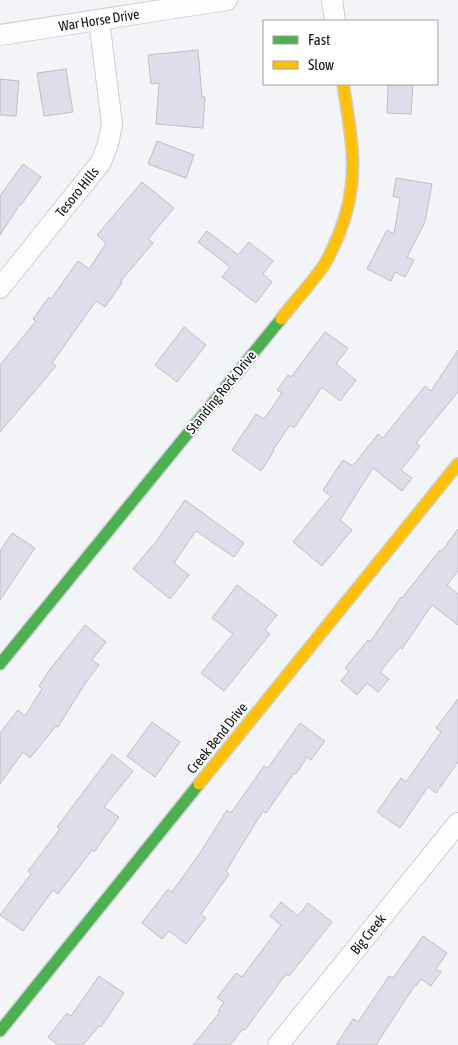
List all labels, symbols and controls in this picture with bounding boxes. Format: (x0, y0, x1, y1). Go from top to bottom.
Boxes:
street label: War Horse Drive (57, 6, 141, 34)
legend (263, 20, 438, 85)
text: Fast (308, 31, 330, 48)
text: Slow (308, 56, 334, 73)
street label: Tesoro Hills (52, 164, 102, 220)
street label: Standing Rock Drive (183, 347, 259, 437)
street label: Creek Bend Drive (184, 699, 250, 777)
street label: Big Creek (347, 911, 389, 957)

